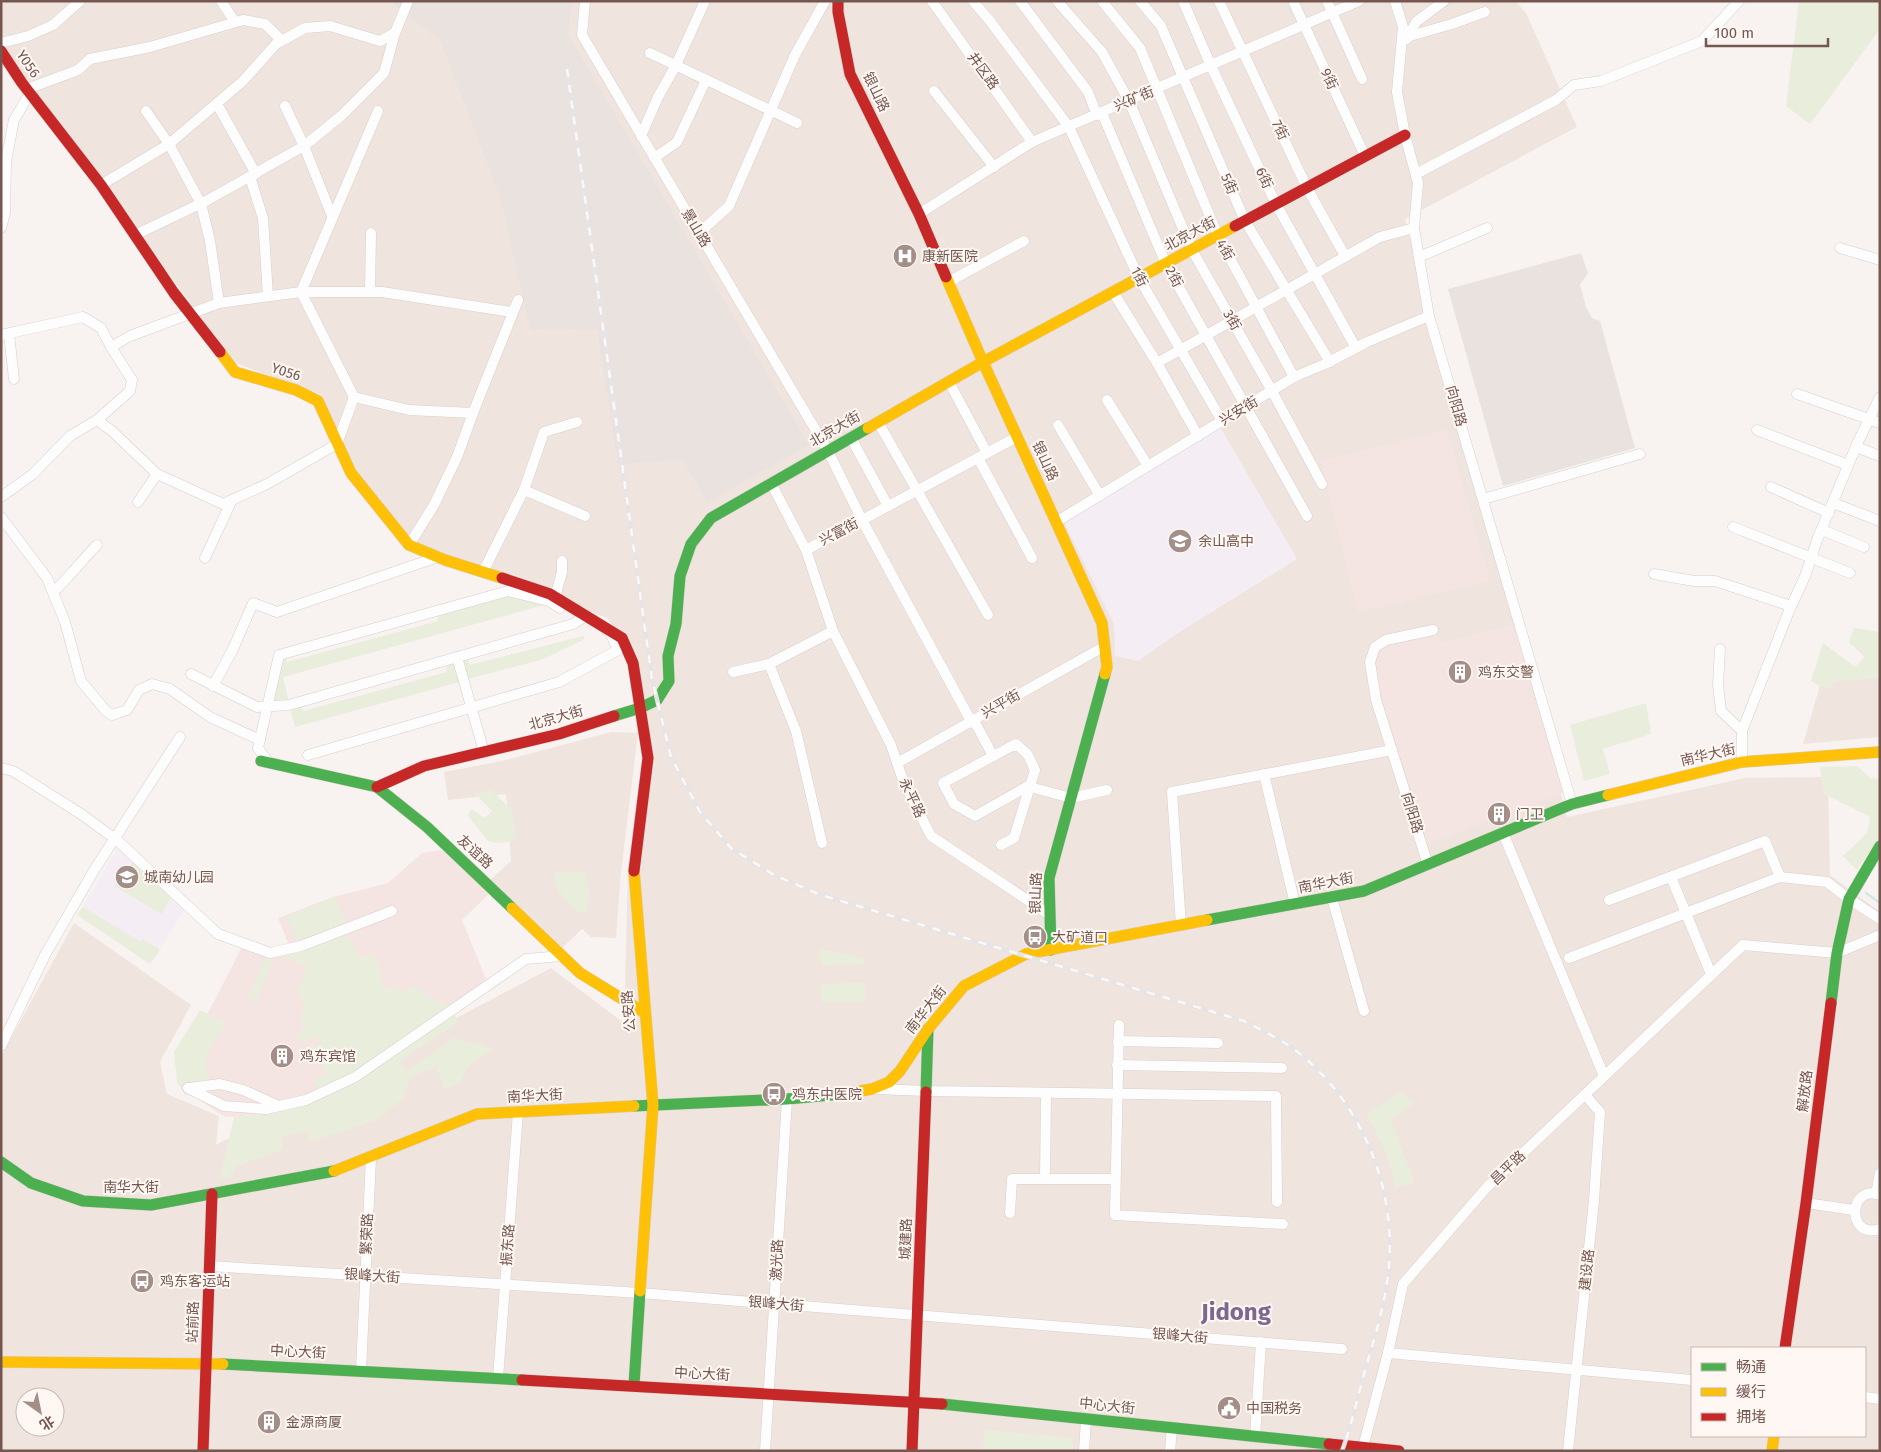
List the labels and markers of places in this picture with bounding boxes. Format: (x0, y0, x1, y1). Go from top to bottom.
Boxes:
hospital icon: 康新医院 (892, 243, 918, 269)
place label: 康新医院 (922, 248, 978, 265)
school or university icon: 余山高中 (1167, 528, 1193, 554)
place label: 余山高中 (1198, 533, 1254, 550)
building icon: 鸡东交警 (1447, 659, 1473, 685)
place label: 鸡东交警 (1478, 664, 1534, 681)
building icon: 门卫 (1486, 801, 1512, 827)
place label: 门卫 (1516, 806, 1544, 823)
school or university icon: 城南幼儿园 (114, 864, 140, 890)
place label: 城南幼儿园 (144, 869, 214, 886)
bus stop icon: 大矿道口 (1022, 924, 1048, 950)
place label: 大矿道口 (1052, 929, 1108, 946)
building icon: 鸡东宾馆 (269, 1043, 295, 1069)
place label: 鸡东宾馆 (300, 1048, 356, 1065)
bus stop icon: 鸡东中医院 (761, 1081, 787, 1107)
place label: 鸡东中医院 (792, 1086, 862, 1103)
bus stop icon: 鸡东客运站 (129, 1268, 155, 1294)
place label: 鸡东客运站 (160, 1273, 230, 1290)
public building icon: 中国税务 (1216, 1395, 1242, 1421)
place label: 中国税务 (1246, 1400, 1302, 1417)
building icon: 金源商厦 (256, 1409, 282, 1435)
place label: 金源商厦 (286, 1414, 342, 1431)

